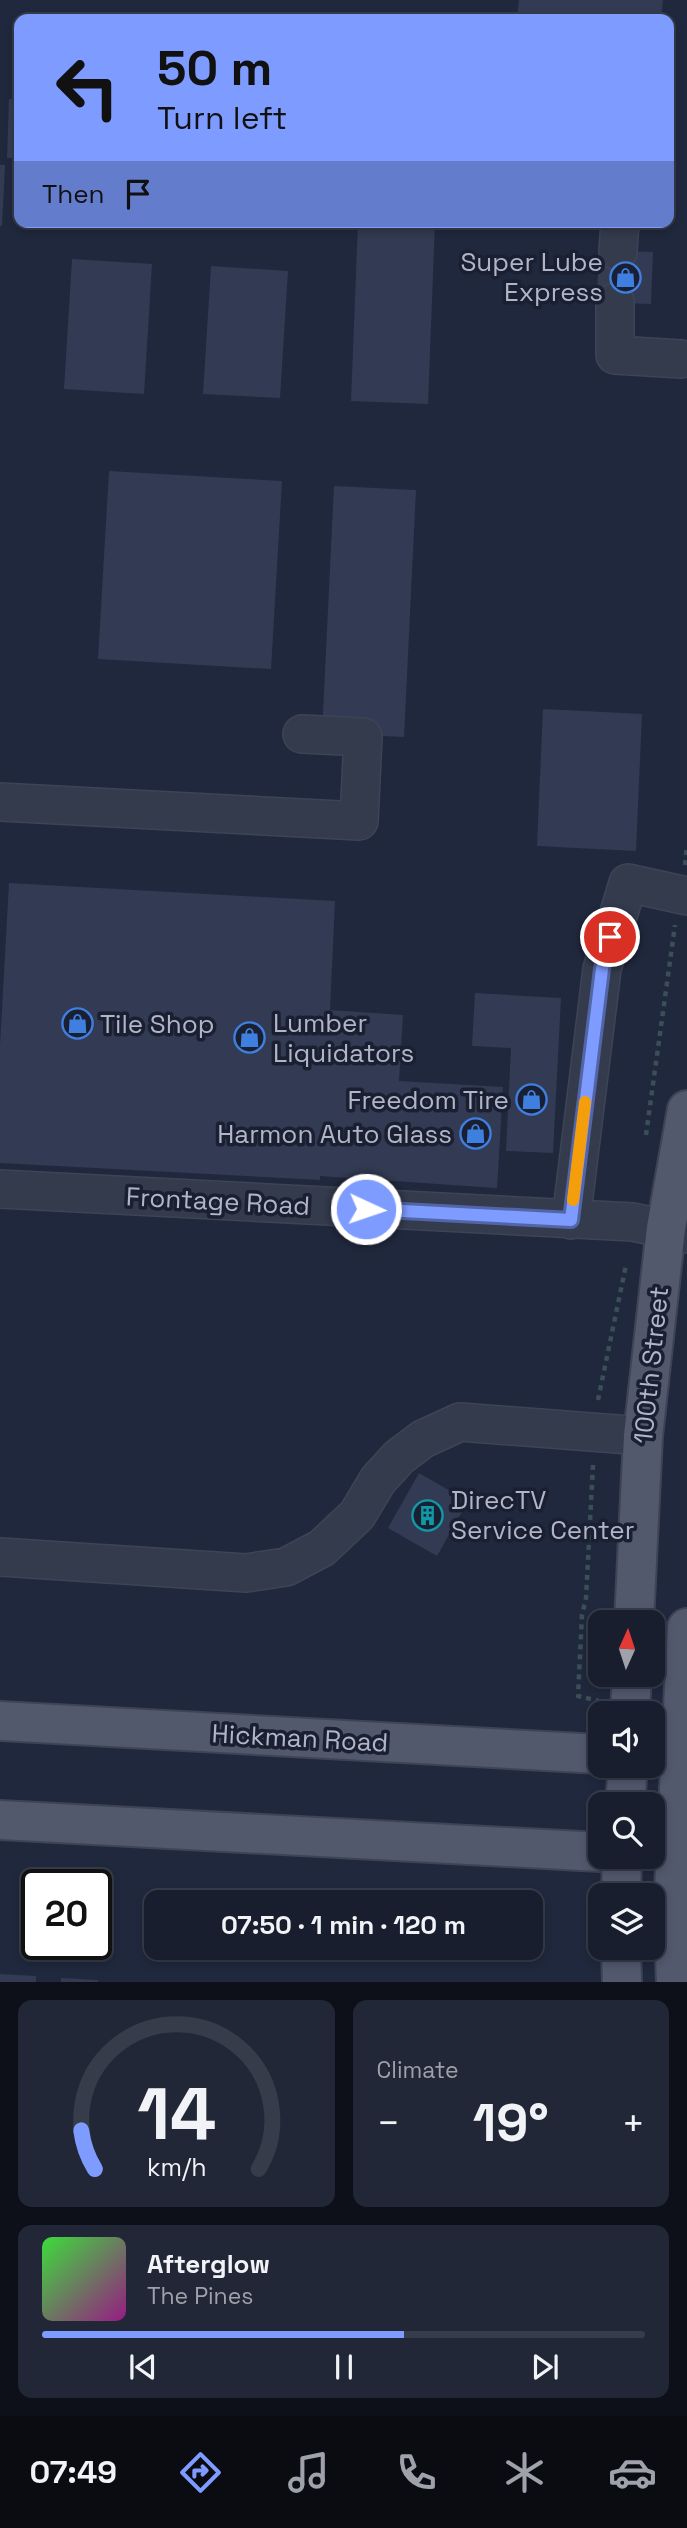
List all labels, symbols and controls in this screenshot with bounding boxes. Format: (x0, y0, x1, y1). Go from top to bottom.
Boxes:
text: 50 m (157, 37, 272, 99)
icon: left (42, 42, 133, 133)
text: Turn left (157, 98, 287, 138)
icon: arrive (119, 175, 157, 213)
text: Then (42, 177, 105, 211)
place label: Super Lube Express (460, 245, 603, 309)
shop icon: Super Lube Express (609, 260, 643, 294)
pin (580, 907, 640, 967)
icon: arrive (591, 918, 629, 956)
place label: Lumber Liquidators (273, 1006, 414, 1070)
shop icon: Tile Shop (60, 1007, 94, 1041)
place label: Tile Shop (100, 1007, 215, 1041)
shop icon: Lumber Liquidators (233, 1021, 267, 1055)
place label: Freedom Tire (348, 1083, 509, 1117)
shop icon: Freedom Tire (515, 1083, 549, 1117)
place label: Harmon Auto Glass (217, 1117, 452, 1151)
shop icon: Harmon Auto Glass (458, 1117, 492, 1151)
position arrow (329, 1172, 403, 1246)
street label: Frontage Road (125, 1179, 311, 1223)
street label: 100th Street (626, 1285, 676, 1445)
place label: DirecTV Service Center (451, 1483, 634, 1547)
building icon: DirecTV Service Center (411, 1498, 445, 1532)
north arrow (588, 1610, 665, 1687)
map controls (588, 1610, 665, 1960)
button: sound (588, 1701, 665, 1778)
street label: Hickman Road (211, 1716, 389, 1760)
button: search (588, 1792, 665, 1869)
speed limit sign: 20 (21, 1869, 112, 1960)
button: layers (588, 1883, 665, 1960)
text: 07:50 · 1 min · 120 m (221, 1908, 466, 1942)
text: Climate (377, 2055, 459, 2085)
text: 14 (137, 2068, 216, 2161)
text: 19° (473, 2090, 549, 2156)
text: − (377, 2099, 400, 2147)
text: + (621, 2099, 645, 2147)
text: km/h (146, 2151, 206, 2183)
text: Afterglow (147, 2247, 270, 2281)
text: The Pines (147, 2281, 253, 2311)
icon: previous (124, 2348, 162, 2386)
icon: pause (325, 2348, 363, 2386)
icon: next (526, 2348, 564, 2386)
icon: directions (176, 2448, 225, 2497)
icon: music (284, 2448, 333, 2497)
icon: phone (392, 2448, 441, 2497)
icon: climate (500, 2448, 549, 2497)
icon: car (608, 2448, 657, 2497)
text: 07:49 (30, 2452, 117, 2492)

